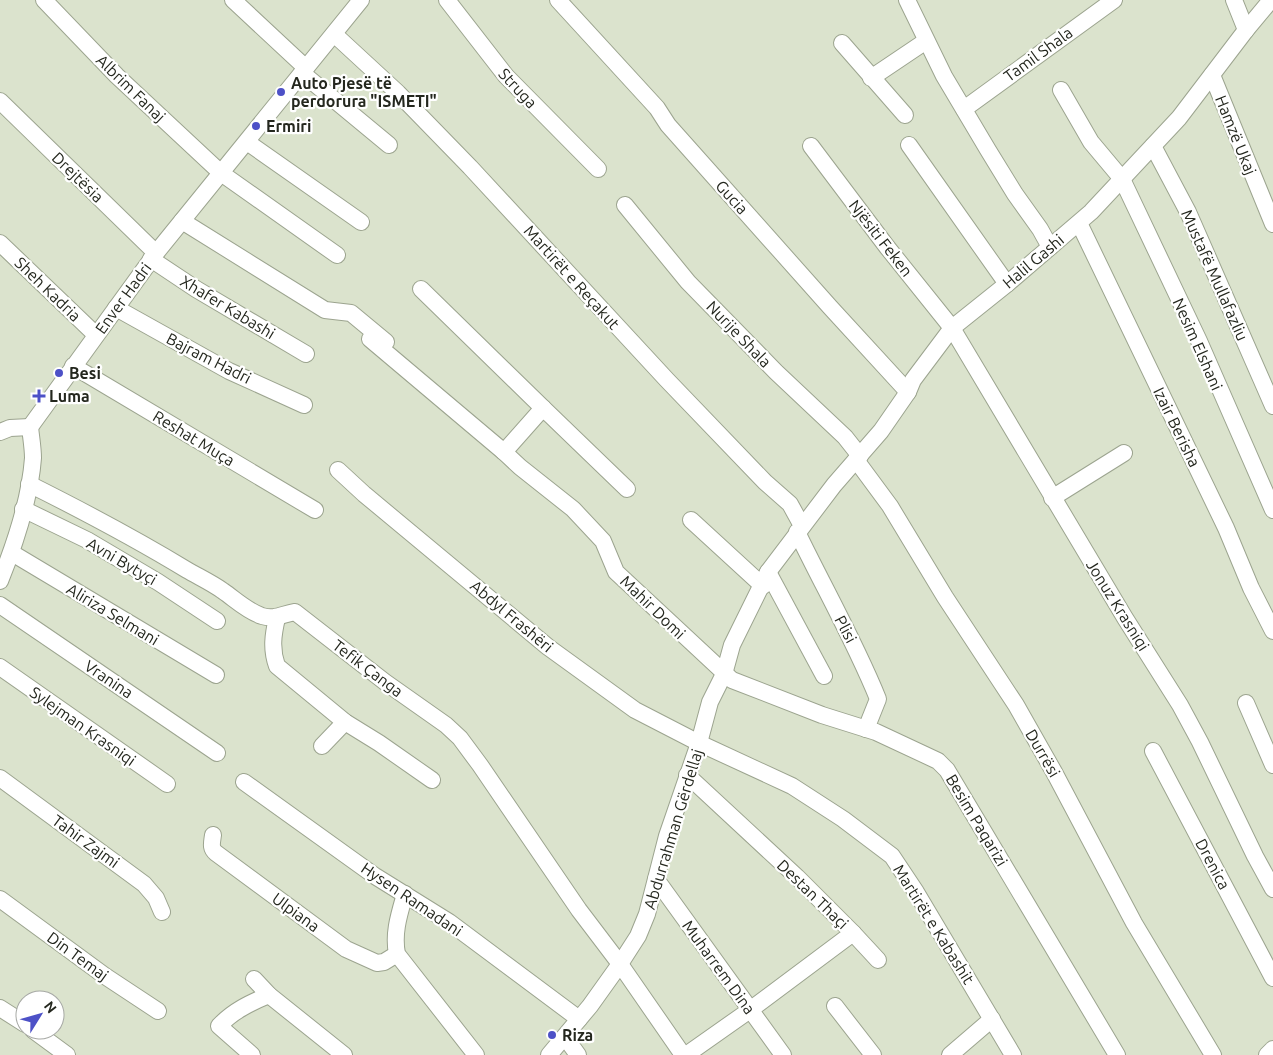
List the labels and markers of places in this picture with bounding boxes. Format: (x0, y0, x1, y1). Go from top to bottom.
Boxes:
place label: Auto Pjesë të perdorura "ISMETI" (291, 74, 437, 110)
marker: Auto Pjesë të perdorura "ISMETI" (275, 86, 287, 98)
place label: Ermiri (266, 117, 311, 135)
marker: Ermiri (250, 120, 262, 132)
place label: Besi (69, 364, 101, 382)
marker: Besi (53, 367, 65, 379)
place label: Luma (49, 387, 90, 405)
marker: Luma (33, 390, 45, 402)
place label: Riza (562, 1026, 593, 1044)
marker: Riza (546, 1029, 558, 1041)

